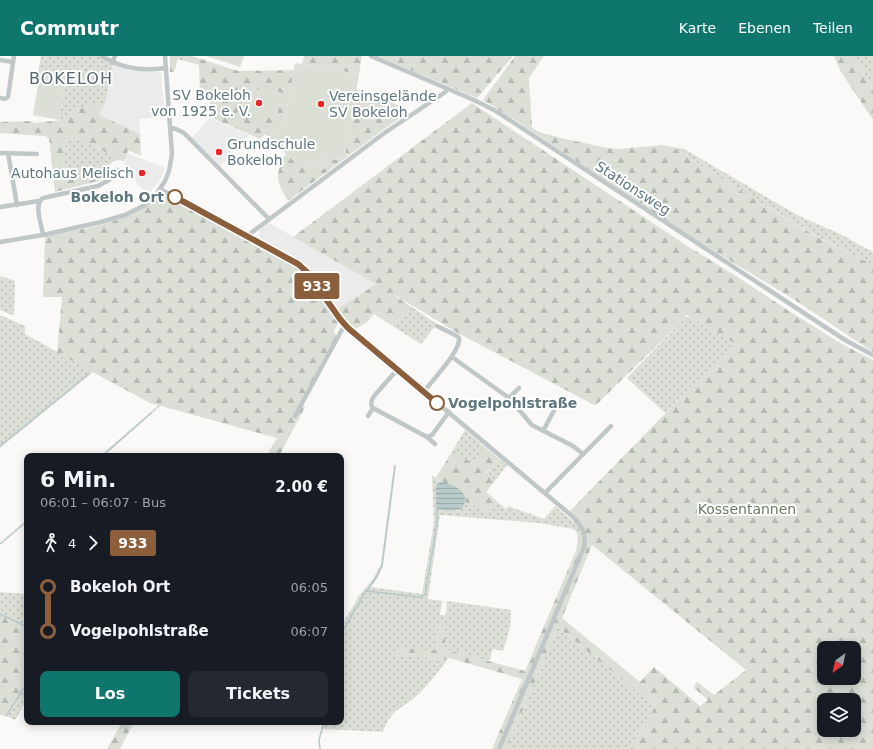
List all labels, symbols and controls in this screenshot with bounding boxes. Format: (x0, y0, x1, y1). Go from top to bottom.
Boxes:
text: Commutr (20, 17, 119, 39)
text: Karte (679, 20, 716, 36)
text: Ebenen (738, 20, 791, 36)
text: Teilen (813, 20, 853, 36)
district label: BOKELOH (29, 69, 113, 88)
place label: SV Bokeloh von 1925 e. V. (151, 87, 251, 119)
place label: Vereinsgelände SV Bokeloh (329, 88, 437, 120)
marker: SV Bokeloh von 1925 e. V. (254, 98, 264, 108)
marker: Vereinsgelände SV Bokeloh (316, 99, 326, 109)
place label: Grundschule Bokeloh (227, 136, 315, 168)
marker: Grundschule Bokeloh (214, 147, 224, 157)
street label: Stationsweg (593, 158, 673, 218)
place label: Autohaus Melisch (11, 165, 134, 181)
marker: Autohaus Melisch (137, 168, 147, 178)
place label: Bokeloh Ort (71, 189, 164, 205)
marker: Bokeloh Ort (167, 189, 183, 205)
line badge: 933 (294, 273, 340, 299)
text: 933 (302, 278, 332, 294)
marker: Vogelpohlstraße (429, 395, 445, 411)
place label: Vogelpohlstraße (448, 395, 577, 411)
text: 6 Min. (40, 467, 116, 492)
text: 2.00 € (275, 478, 328, 496)
text: 06:01 – 06:07 · Bus (40, 495, 166, 510)
park label: Kossentannen (698, 501, 796, 517)
icon: walk (40, 532, 62, 554)
icon: forward (82, 532, 104, 554)
text: 933 (118, 535, 148, 551)
text: 4 (68, 536, 76, 551)
text: Bokeloh Ort (70, 578, 170, 596)
text: 06:05 (291, 580, 328, 595)
text: Vogelpohlstraße (70, 622, 209, 640)
text: 06:07 (291, 624, 328, 639)
north arrow (817, 641, 861, 685)
map controls (817, 641, 861, 737)
button: Los (40, 671, 180, 717)
button: Tickets (188, 671, 328, 717)
button: layers (817, 693, 861, 737)

